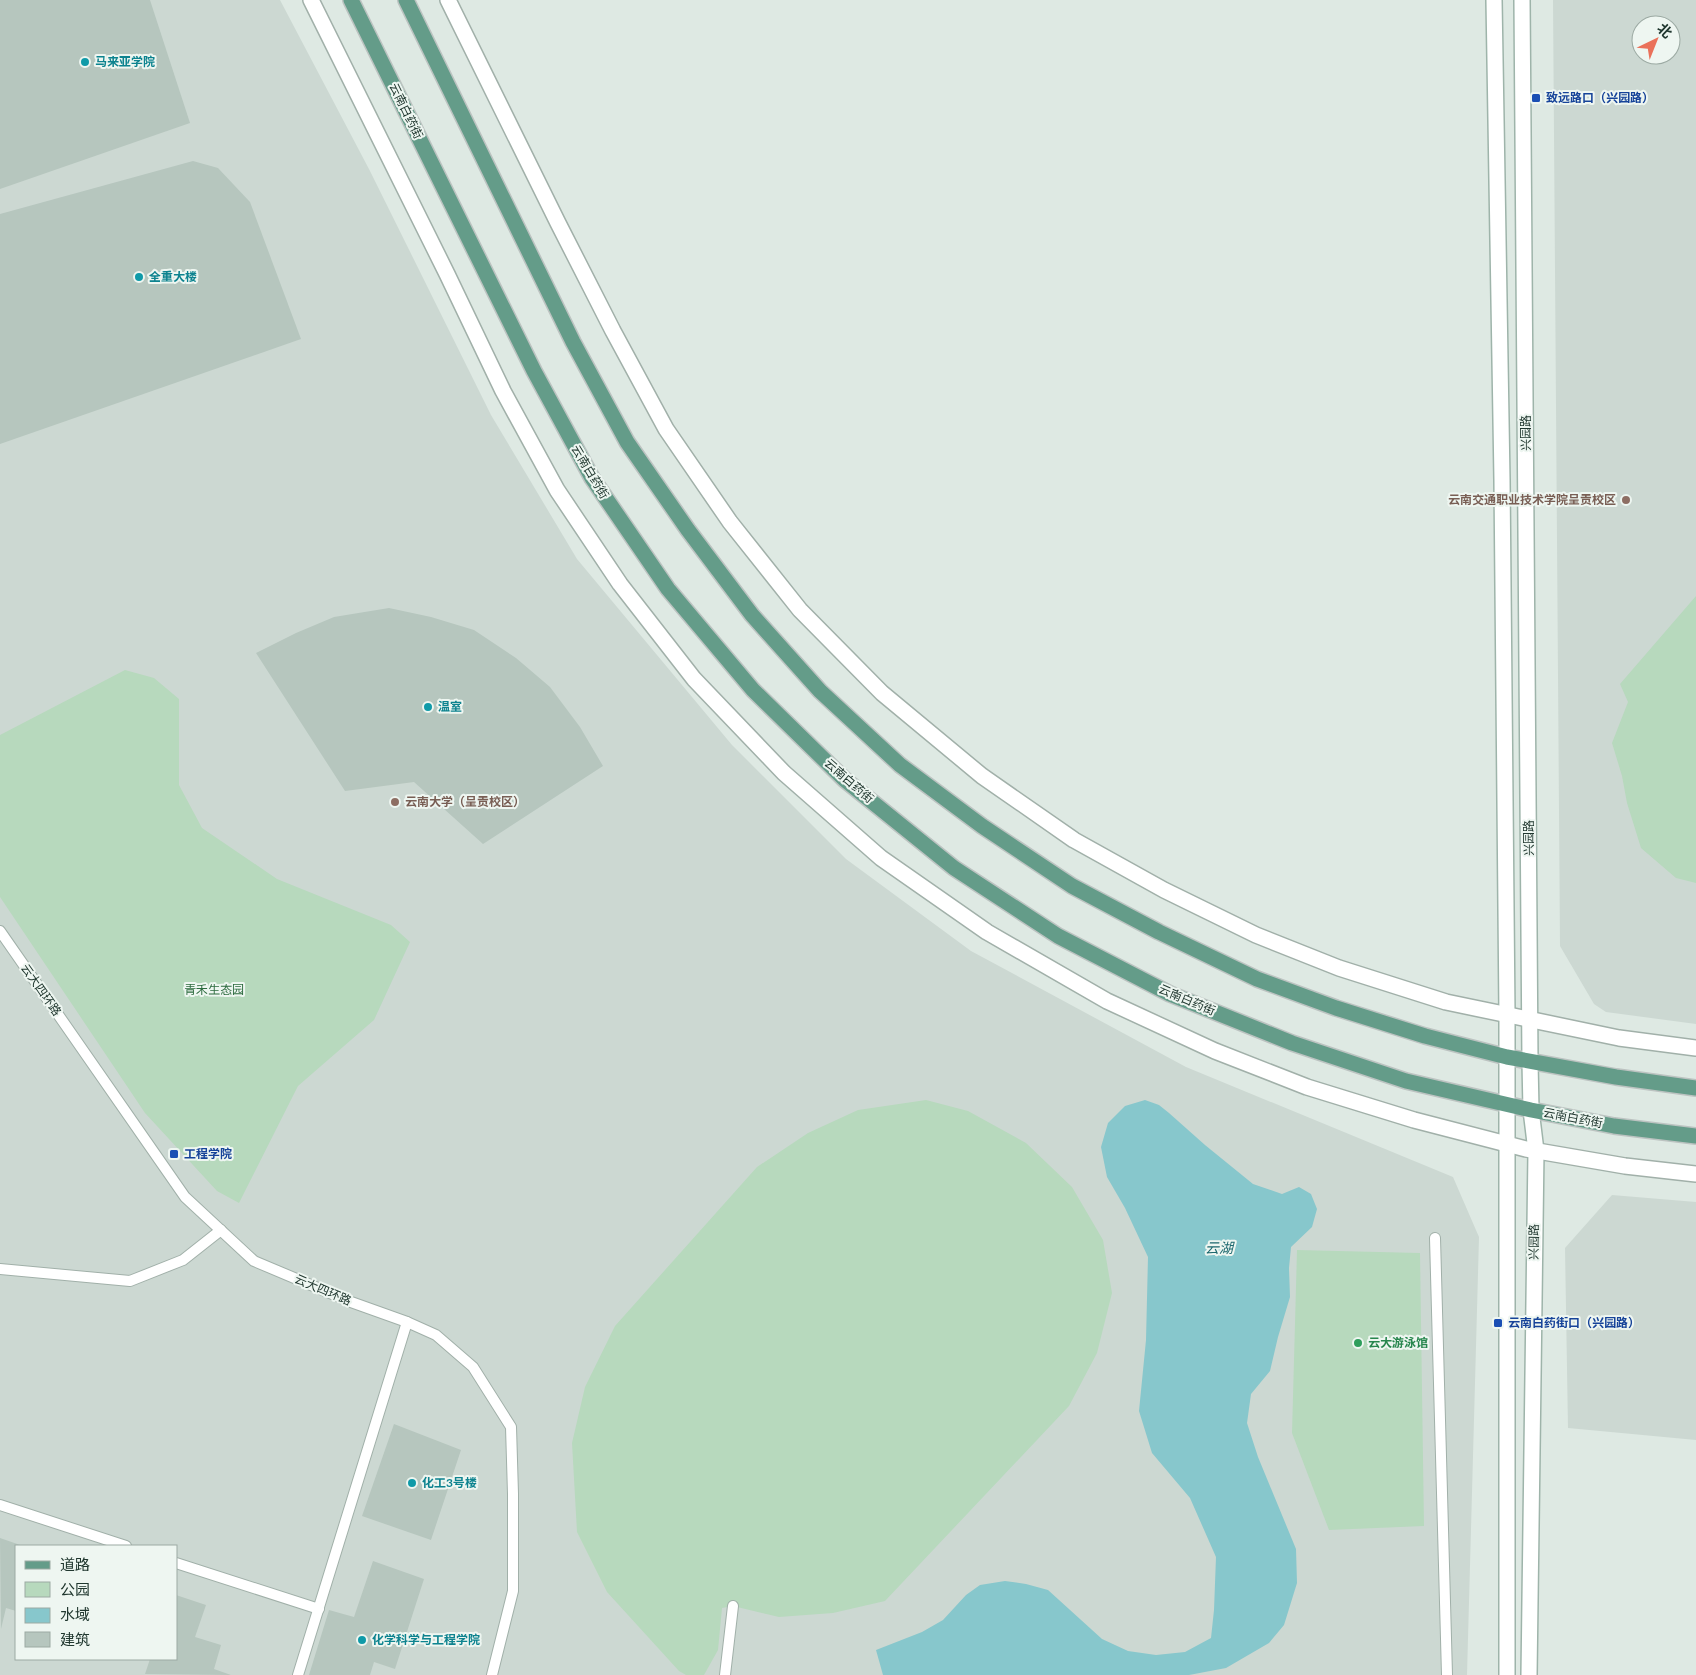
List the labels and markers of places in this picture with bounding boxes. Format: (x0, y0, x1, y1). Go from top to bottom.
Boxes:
place label: 马来亚学院 (95, 54, 155, 69)
marker: 马来亚学院 (79, 56, 91, 68)
place label: 致远路口（兴园路） (1546, 90, 1654, 105)
marker: 致远路口（兴园路） (1530, 92, 1542, 104)
place label: 全重大楼 (149, 269, 197, 284)
marker: 全重大楼 (133, 271, 145, 283)
place label: 云南交通职业技术学院呈贡校区 (1448, 492, 1616, 507)
marker: 云南交通职业技术学院呈贡校区 (1620, 494, 1632, 506)
place label: 温室 (438, 699, 462, 714)
marker: 温室 (422, 701, 434, 713)
place label: 云南大学（呈贡校区） (405, 794, 525, 809)
marker: 云南大学（呈贡校区） (389, 796, 401, 808)
place label: 工程学院 (184, 1146, 232, 1161)
marker: 工程学院 (168, 1148, 180, 1160)
place label: 云南白药街口（兴园路） (1508, 1315, 1640, 1330)
marker: 云南白药街口（兴园路） (1492, 1317, 1504, 1329)
place label: 云大游泳馆 (1368, 1335, 1428, 1350)
marker: 云大游泳馆 (1352, 1337, 1364, 1349)
place label: 化工3号楼 (422, 1475, 477, 1490)
marker: 化工3号楼 (406, 1477, 418, 1489)
place label: 化学科学与工程学院 (372, 1632, 480, 1647)
marker: 化学科学与工程学院 (356, 1634, 368, 1646)

